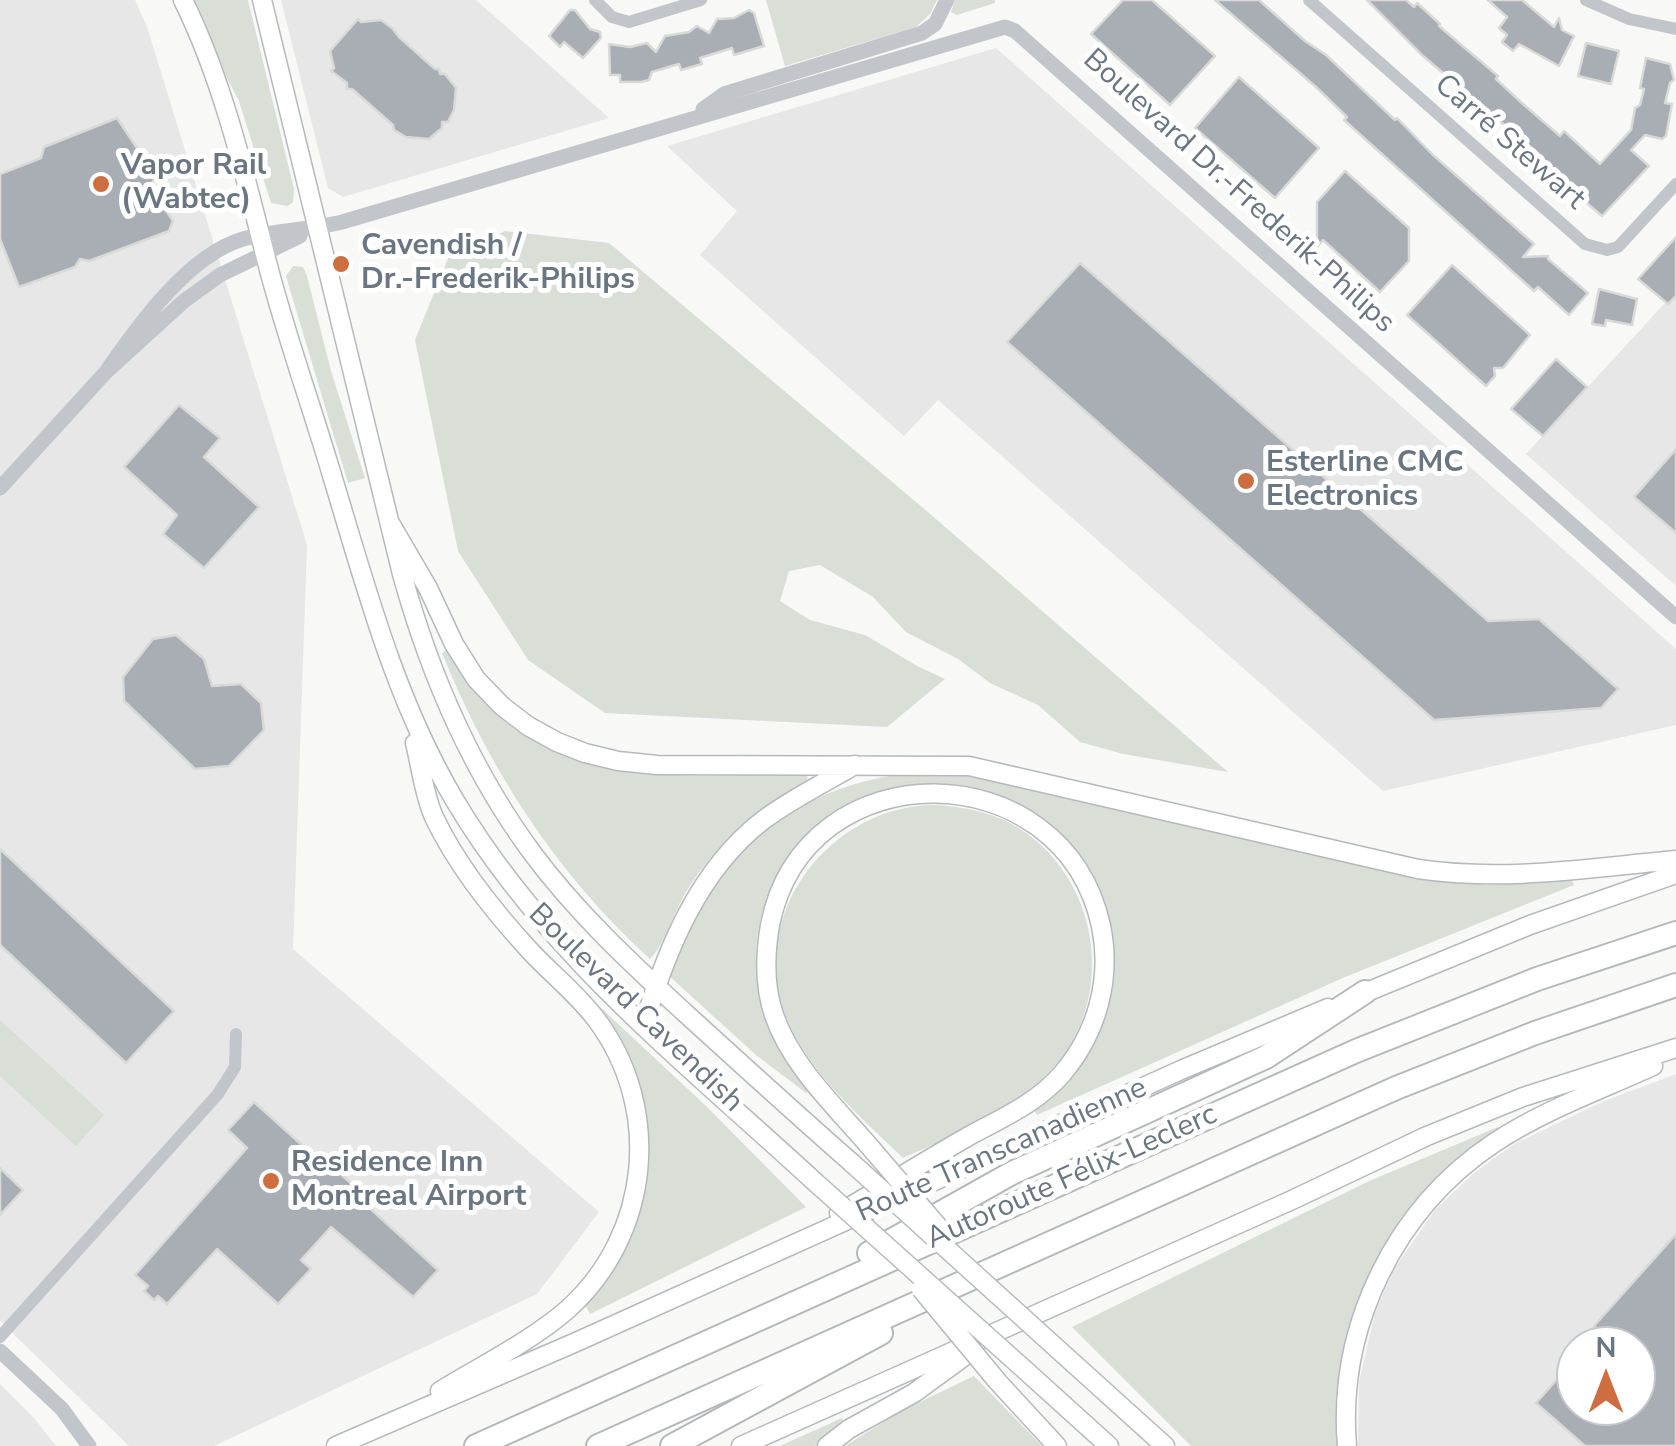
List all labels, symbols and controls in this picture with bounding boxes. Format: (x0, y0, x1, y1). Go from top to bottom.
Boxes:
street label: Boulevard Dr.-Frederik-Philips (1075, 42, 1401, 342)
street label: Carré Stewart (1426, 68, 1592, 218)
place label: Vapor Rail (Wabtec) (121, 149, 266, 220)
marker: Vapor Rail (Wabtec) (90, 173, 112, 195)
place label: Cavendish / Dr.-Frederik-Philips (361, 229, 635, 300)
marker: Cavendish / Dr.-Frederik-Philips (330, 253, 352, 275)
place label: Esterline CMC Electronics (1266, 446, 1464, 516)
marker: Esterline CMC Electronics (1235, 470, 1257, 492)
street label: Boulevard Cavendish (520, 897, 750, 1121)
street label: Route Transcanadienne (851, 1071, 1153, 1231)
street label: Autoroute Félix-Leclerc (921, 1098, 1223, 1258)
place label: Residence Inn Montreal Airport (291, 1146, 526, 1216)
marker: Residence Inn Montreal Airport (260, 1170, 282, 1192)
north arrow (1556, 1326, 1656, 1426)
text: N (1596, 1329, 1616, 1367)

